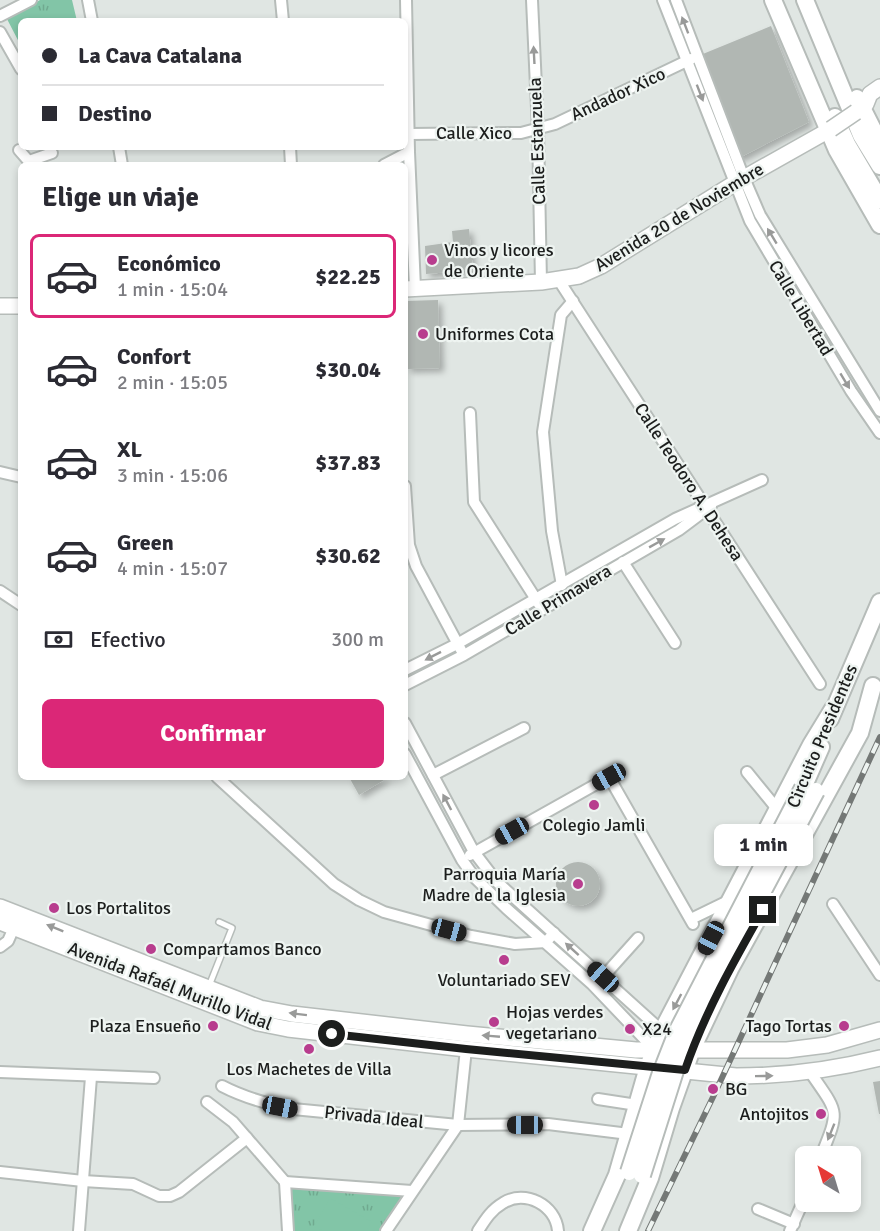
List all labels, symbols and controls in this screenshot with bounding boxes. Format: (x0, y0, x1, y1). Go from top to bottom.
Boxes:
one-way arrow (680, 16, 690, 34)
text: La Cava Catalana (78, 42, 242, 69)
one-way arrow (530, 46, 539, 65)
street label: Andador Xico (567, 62, 669, 126)
street label: Calle Estanzuela (524, 77, 550, 205)
one-way arrow (695, 85, 705, 103)
text: Destino (78, 100, 152, 127)
street label: Calle Xico (436, 122, 512, 144)
street label: Avenida 20 de Noviembre (590, 158, 768, 276)
text: Elige un viaje (42, 181, 199, 214)
one-way arrow (767, 228, 778, 244)
place label: Vinos y licores de Oriente (444, 239, 554, 282)
icon: car (45, 249, 99, 303)
text: Económico (117, 250, 221, 277)
marker: Vinos y licores de Oriente (425, 253, 439, 267)
street label: Calle Libertad (764, 256, 838, 360)
text: $22.25 (315, 263, 381, 290)
text: 1 min · 15:04 (117, 277, 228, 302)
place label: Uniformes Cota (435, 323, 554, 345)
marker: Uniformes Cota (416, 327, 430, 341)
icon: car (45, 342, 99, 396)
text: Confort (117, 343, 191, 370)
text: $30.04 (315, 356, 381, 383)
text: 2 min · 15:05 (117, 370, 228, 395)
one-way arrow (839, 373, 850, 389)
street label: Calle Teodoro A. Dehesa (630, 399, 748, 565)
icon: car (45, 435, 99, 489)
text: XL (117, 436, 142, 463)
text: $37.83 (315, 449, 381, 476)
text: 3 min · 15:06 (117, 463, 228, 488)
icon: car (45, 528, 99, 582)
text: Green (117, 529, 174, 556)
one-way arrow (649, 538, 666, 548)
text: $30.62 (315, 542, 381, 569)
text: 4 min · 15:07 (117, 556, 228, 581)
street label: Calle Primavera (501, 560, 615, 640)
icon: cash (42, 623, 75, 656)
text: Efectivo (90, 626, 166, 653)
text: 300 m (331, 627, 384, 652)
one-way arrow (424, 651, 441, 661)
street label: Circuito Presidentes (782, 661, 862, 811)
button: Confirmar (42, 699, 384, 768)
car (589, 760, 629, 794)
one-way arrow (442, 794, 452, 811)
marker: Colegio Jamli (587, 798, 601, 812)
car (492, 814, 532, 848)
place label: Colegio Jamli (543, 814, 646, 836)
callout: 1 min (714, 823, 813, 865)
text: 1 min (739, 832, 788, 857)
place label: Parroquia María Madre de la Iglesia (422, 863, 566, 906)
marker: Parroquia María Madre de la Iglesia (571, 877, 585, 891)
route end (749, 896, 776, 923)
place label: Los Portalitos (66, 897, 171, 919)
marker: Los Portalitos (47, 901, 61, 915)
car (429, 917, 469, 943)
car (695, 918, 727, 958)
one-way arrow (46, 923, 64, 933)
street label: Avenida Rafaél Murillo Vidal (65, 937, 275, 1035)
place label: Compartamos Banco (163, 938, 322, 960)
marker: Compartamos Banco (144, 942, 158, 956)
one-way arrow (565, 943, 580, 956)
marker: Voluntariado SEV (497, 953, 511, 967)
car (584, 958, 622, 996)
place label: Voluntariado SEV (437, 969, 571, 991)
one-way arrow (672, 993, 682, 1010)
place label: Hojas verdes vegetariano (506, 1001, 603, 1044)
one-way arrow (288, 1010, 307, 1019)
place label: Plaza Ensueño (89, 1015, 201, 1037)
marker: Hojas verdes vegetariano (487, 1015, 501, 1029)
place label: Tago Tortas (746, 1015, 832, 1037)
place label: X24 (642, 1018, 672, 1040)
marker: Plaza Ensueño (206, 1019, 220, 1033)
marker: Tago Tortas (837, 1019, 851, 1033)
route start (318, 1020, 345, 1047)
marker: X24 (623, 1022, 637, 1036)
one-way arrow (482, 1032, 501, 1041)
marker: Los Machetes de Villa (302, 1042, 316, 1056)
place label: Los Machetes de Villa (226, 1058, 392, 1080)
one-way arrow (755, 1071, 774, 1081)
place label: BG (725, 1078, 747, 1100)
marker: BG (706, 1082, 720, 1096)
car (261, 1095, 299, 1119)
street label: Privada Ideal (323, 1101, 425, 1133)
place label: Antojitos (740, 1103, 809, 1125)
marker: Antojitos (814, 1107, 828, 1121)
car (507, 1116, 543, 1134)
one-way arrow (826, 1124, 836, 1142)
north arrow (795, 1146, 861, 1212)
map controls (795, 1146, 861, 1212)

